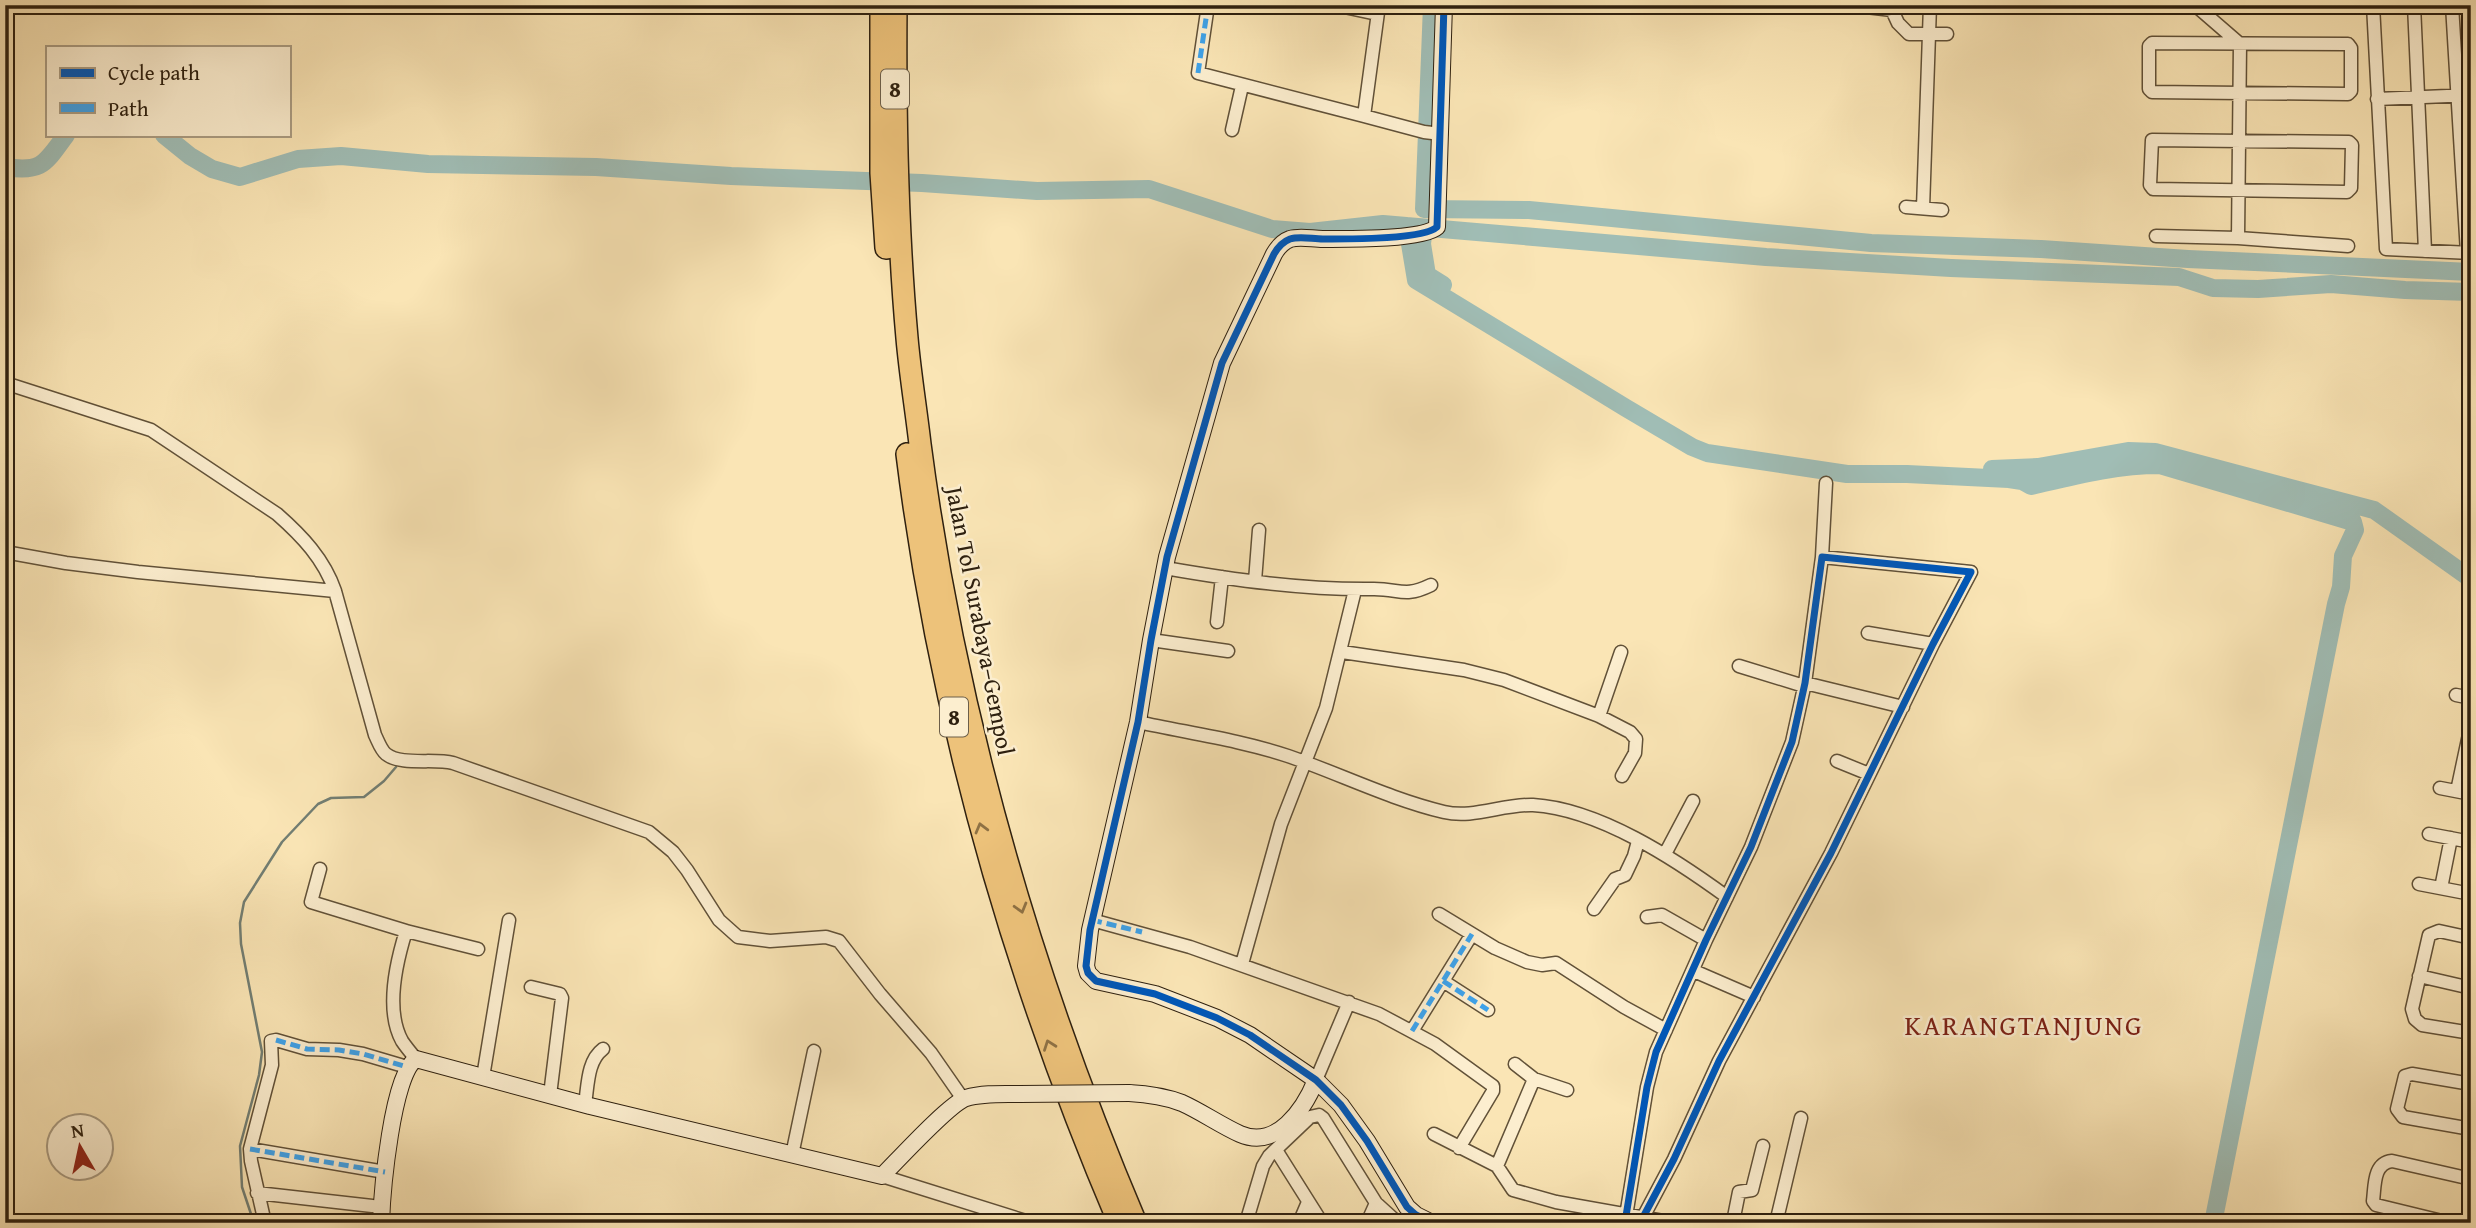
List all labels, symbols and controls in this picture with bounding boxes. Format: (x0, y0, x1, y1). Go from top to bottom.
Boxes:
legend (46, 46, 290, 136)
text: Cycle path (108, 57, 200, 88)
road number: 8 (881, 69, 909, 108)
text: Path (108, 93, 149, 124)
street label: Jalan Tol Surabaya–Gempol (937, 480, 1024, 759)
road number: 8 (940, 698, 968, 736)
one-way arrow (975, 823, 989, 835)
one-way arrow (1012, 901, 1027, 913)
district label: KARANGTANJUNG (1905, 1004, 2143, 1045)
one-way arrow (1044, 1040, 1058, 1052)
north arrow (46, 1112, 116, 1182)
text: N (69, 1115, 86, 1145)

